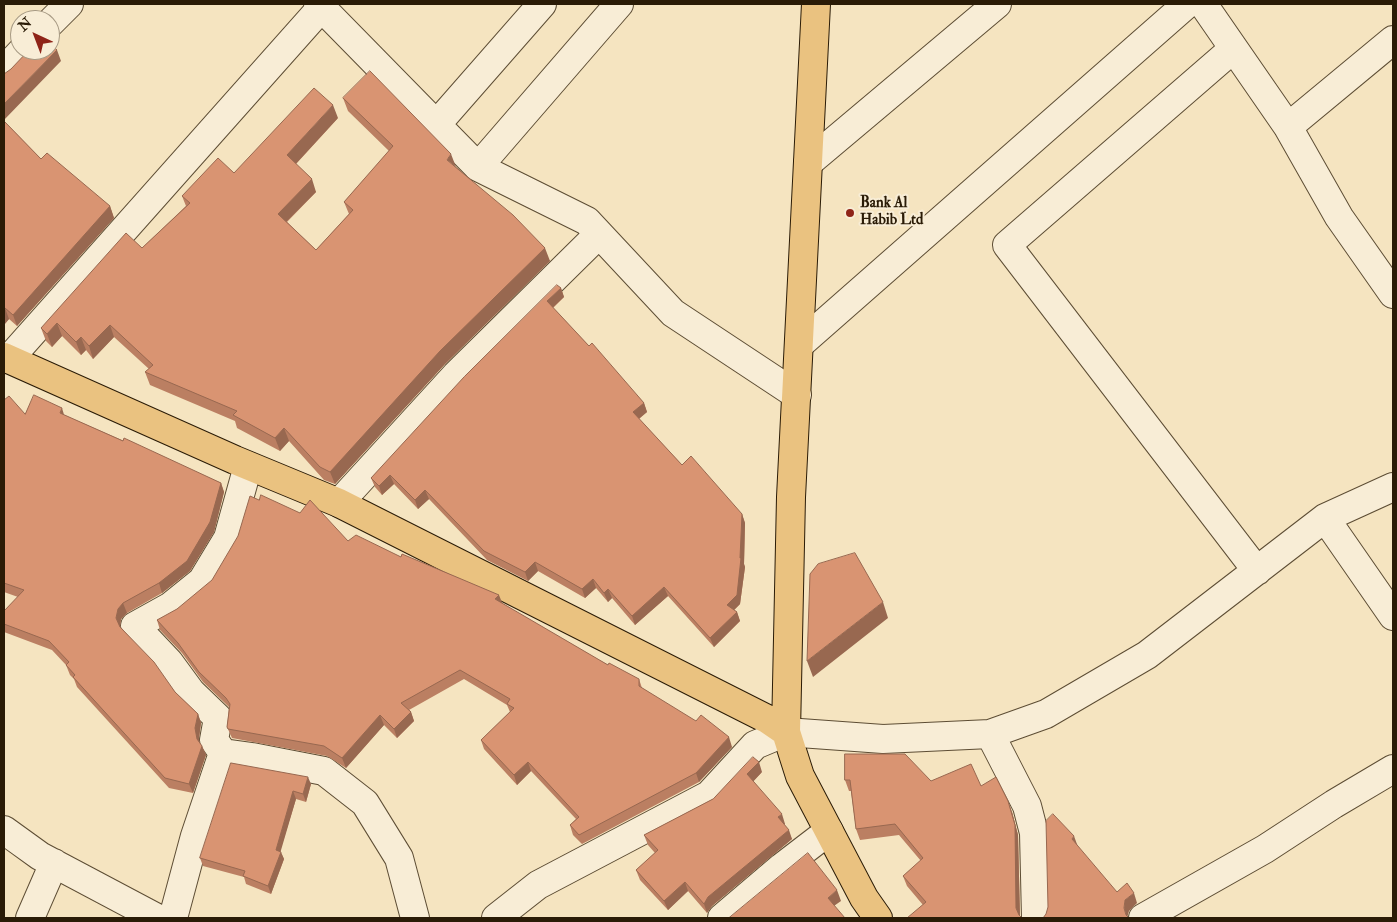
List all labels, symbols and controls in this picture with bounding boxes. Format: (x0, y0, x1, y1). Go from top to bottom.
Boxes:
north arrow (10, 10, 60, 60)
text: N (15, 14, 35, 35)
place label: Bank Al Habib Ltd (860, 195, 923, 230)
marker: Bank Al Habib Ltd (844, 207, 856, 219)

